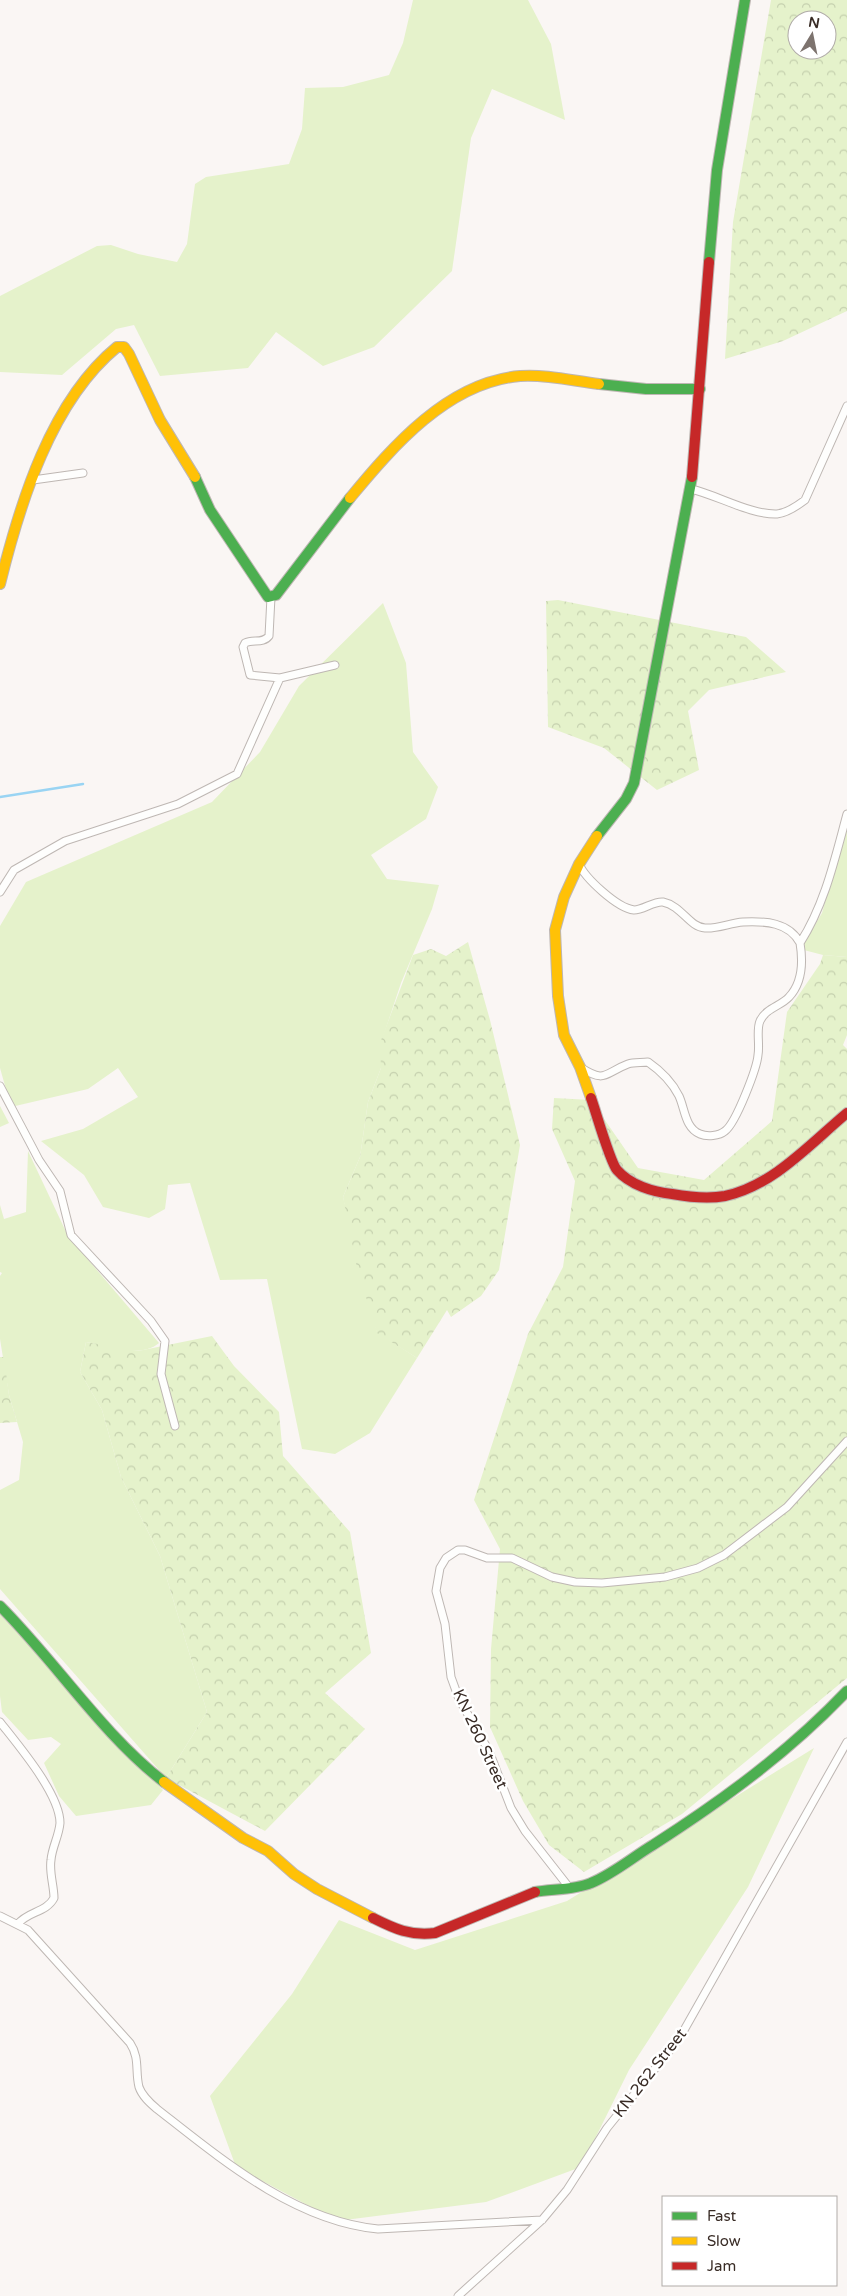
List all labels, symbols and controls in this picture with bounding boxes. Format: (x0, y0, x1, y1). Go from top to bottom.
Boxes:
north arrow (787, 10, 837, 60)
text: N (807, 13, 821, 32)
street label: KN 260 Street (448, 1686, 512, 1792)
street label: KN 262 Street (609, 2024, 691, 2122)
legend (662, 2196, 837, 2286)
text: Fast (707, 2207, 737, 2225)
text: Slow (707, 2232, 741, 2250)
text: Jam (707, 2257, 736, 2275)

